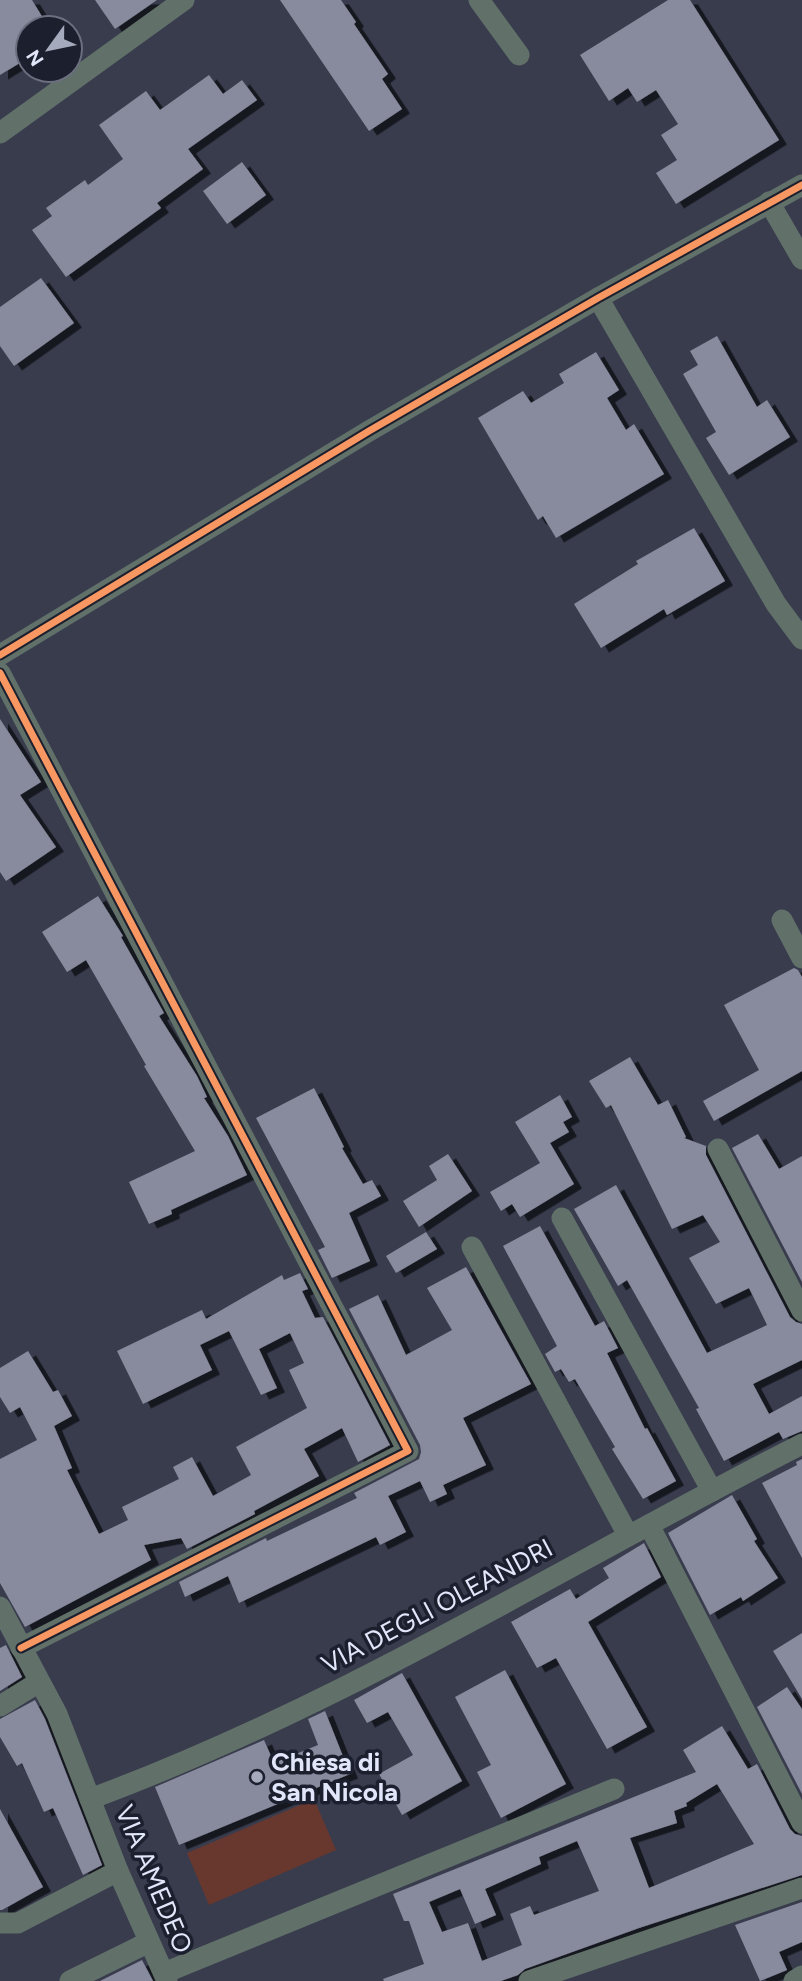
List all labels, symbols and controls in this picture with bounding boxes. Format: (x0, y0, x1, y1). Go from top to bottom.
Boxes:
north arrow (14, 14, 84, 84)
text: N (22, 46, 49, 70)
street label: VIA DEGLI OLEANDRI (316, 1532, 558, 1680)
place label: Chiesa di San Nicola (271, 1746, 398, 1808)
marker: Chiesa di San Nicola (249, 1769, 265, 1785)
street label: VIA AMEDEO (108, 1800, 200, 1958)

